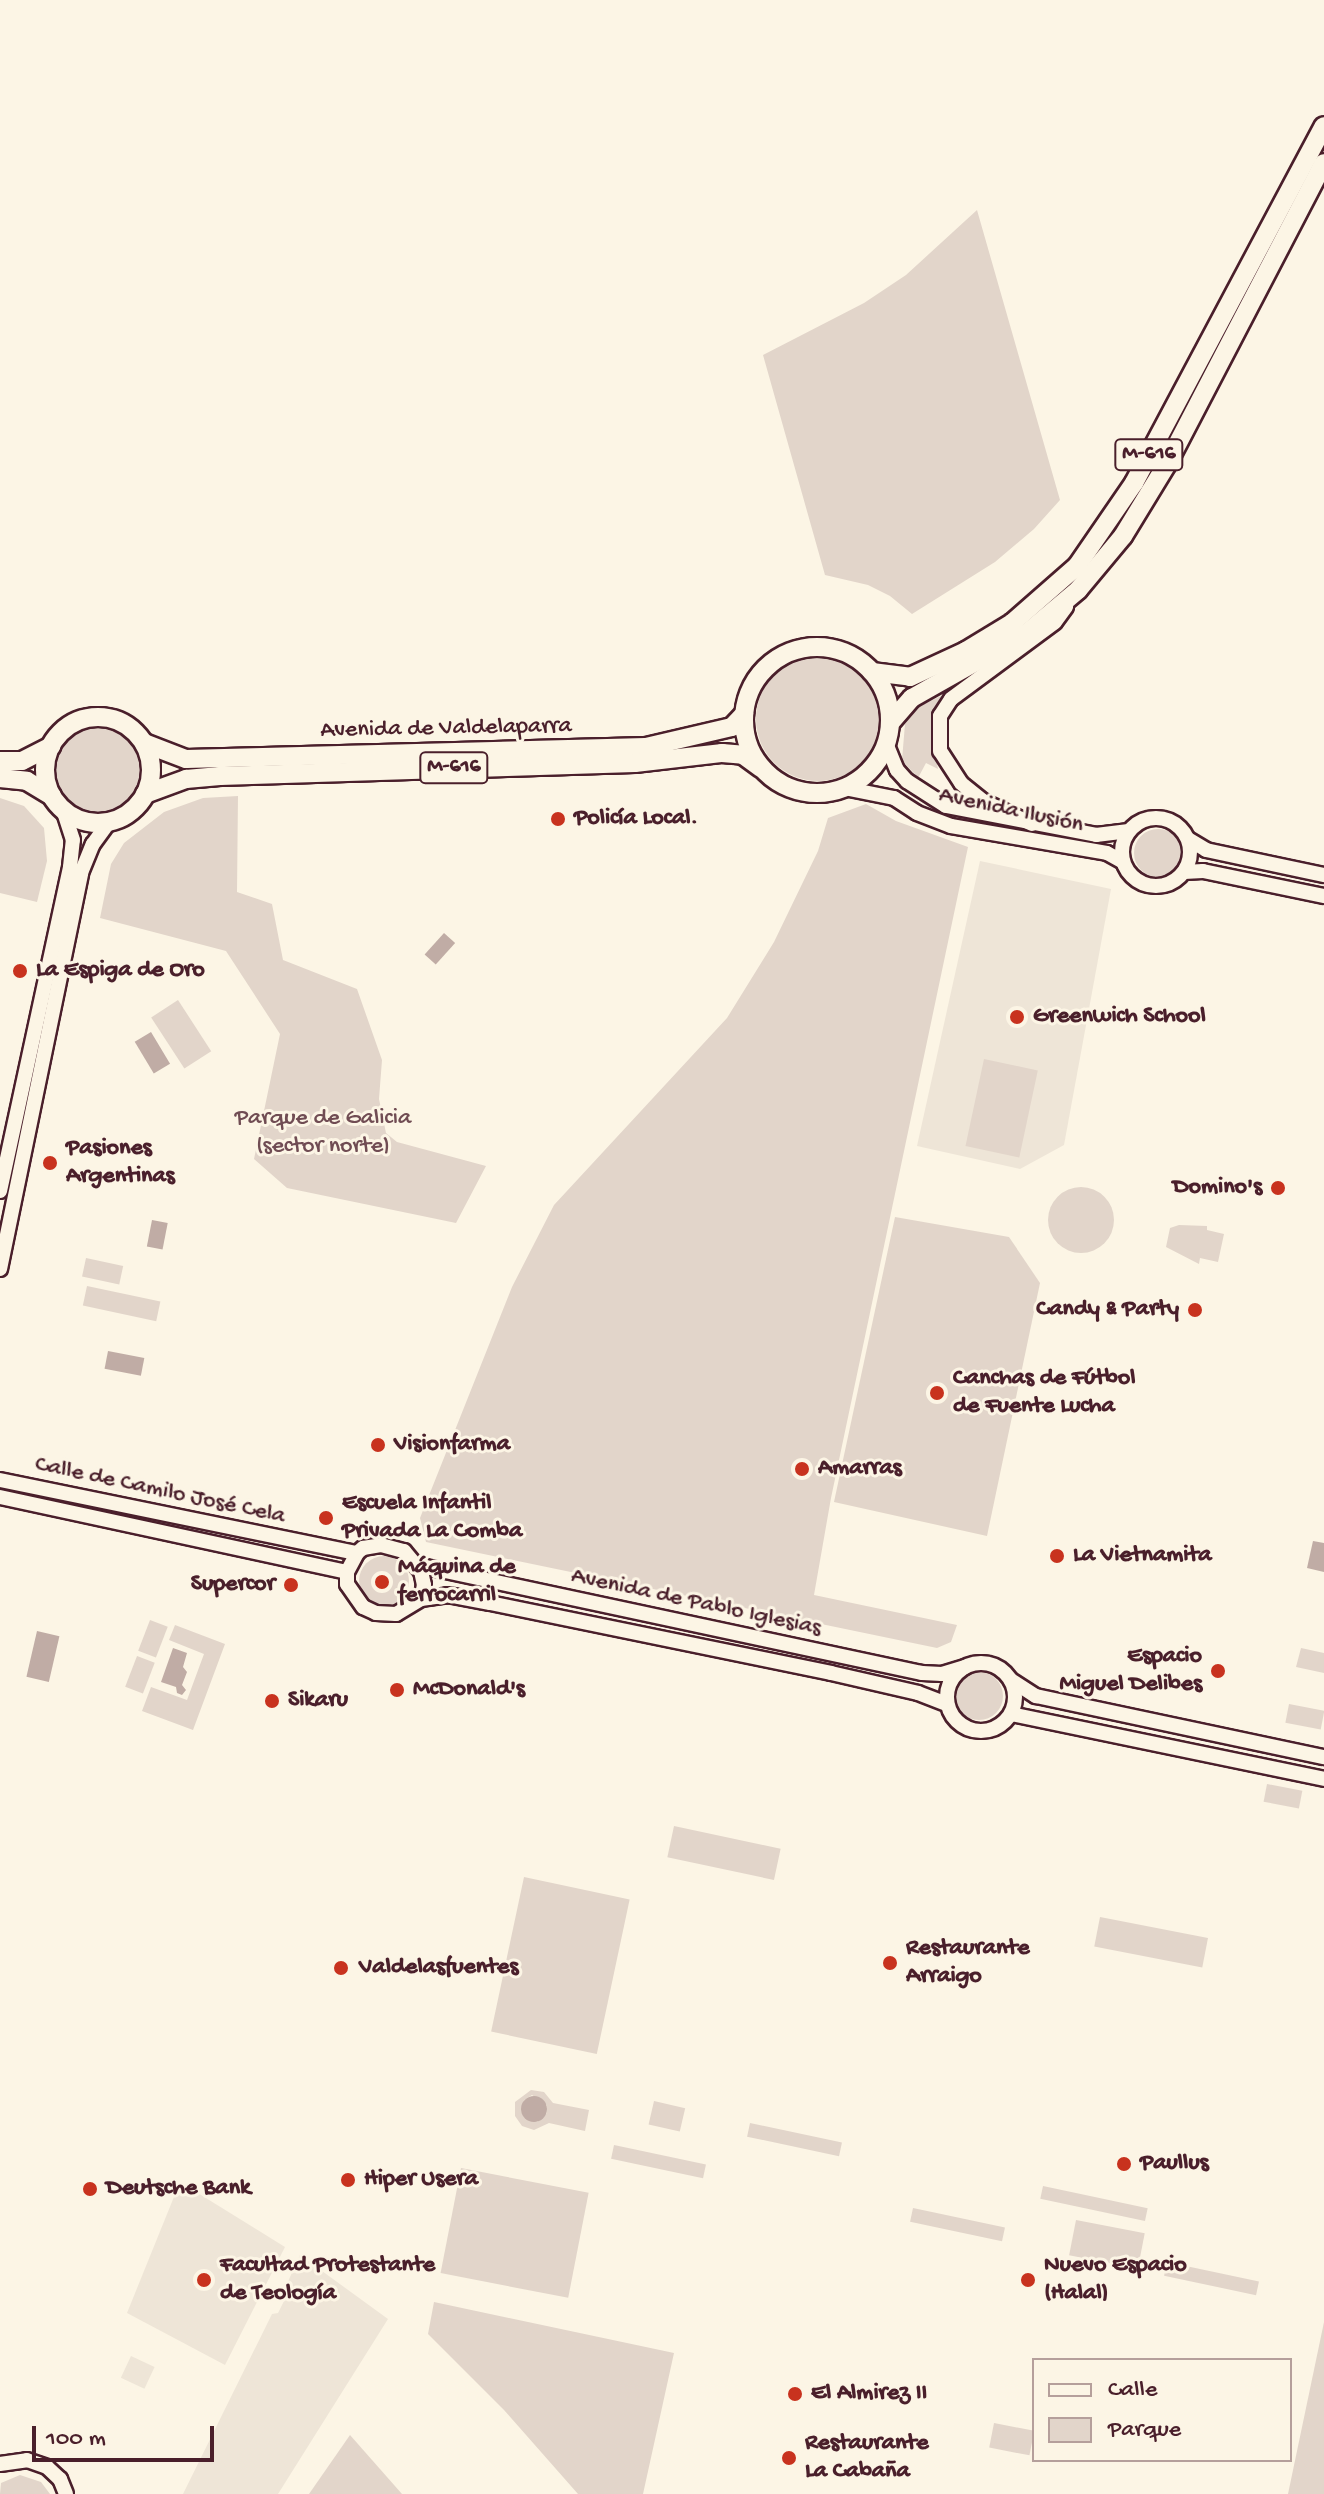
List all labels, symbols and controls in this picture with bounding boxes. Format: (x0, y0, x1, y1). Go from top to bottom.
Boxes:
road number: M-616 (1113, 437, 1185, 473)
street label: Avenida de Valdelaparra (320, 712, 572, 746)
road number: M-616 (418, 750, 490, 786)
street label: Avenida Ilusión (936, 782, 1086, 840)
place label: Policía Local. (574, 805, 698, 833)
marker: Policía Local. (549, 810, 567, 828)
place label: La Espiga de Oro (36, 957, 205, 985)
marker: La Espiga de Oro (11, 962, 29, 980)
place label: Greenwich School (1033, 1003, 1206, 1031)
marker: Greenwich School (1008, 1008, 1026, 1026)
park label: Parque de Galicia (sector norte) (235, 1105, 411, 1161)
place label: Pasiones Argentinas (66, 1135, 175, 1191)
marker: Pasiones Argentinas (41, 1154, 59, 1172)
place label: Domino's (1173, 1174, 1262, 1202)
marker: Domino's (1269, 1179, 1287, 1197)
place label: Candy & Party (1036, 1296, 1179, 1324)
marker: Candy & Party (1186, 1301, 1204, 1319)
place label: Canchas de Fútbol de Fuente Lucha (953, 1365, 1136, 1421)
marker: Canchas de Fútbol de Fuente Lucha (928, 1384, 946, 1402)
place label: Visionfarma (394, 1431, 510, 1459)
marker: Visionfarma (369, 1436, 387, 1454)
street label: Calle de Camilo José Cela (32, 1450, 288, 1532)
place label: Amarras (818, 1455, 902, 1483)
marker: Amarras (793, 1460, 811, 1478)
place label: Escuela Infantil Privada La Comba (342, 1490, 522, 1546)
marker: Escuela Infantil Privada La Comba (317, 1509, 335, 1527)
place label: La Vietnamita (1073, 1542, 1212, 1570)
marker: La Vietnamita (1048, 1547, 1066, 1565)
place label: Máquina de ferrocarril (398, 1554, 516, 1610)
street label: Avenida de Pablo Iglesias (568, 1562, 824, 1644)
place label: Supercor (191, 1571, 275, 1599)
marker: Máquina de ferrocarril (373, 1573, 391, 1591)
marker: Supercor (282, 1576, 300, 1594)
place label: Espacio Miguel Delibes (1059, 1643, 1202, 1699)
marker: Espacio Miguel Delibes (1209, 1662, 1227, 1680)
place label: McDonald's (413, 1676, 525, 1704)
marker: McDonald's (388, 1681, 406, 1699)
place label: Sikaru (288, 1687, 348, 1715)
marker: Sikaru (263, 1692, 281, 1710)
place label: Restaurante Arraigo (906, 1935, 1030, 1991)
place label: Valdelasfuentes (359, 1954, 518, 1982)
marker: Restaurante Arraigo (881, 1954, 899, 1972)
marker: Valdelasfuentes (330, 1957, 352, 1979)
place label: Paullus (1140, 2150, 1208, 2178)
marker: Paullus (1115, 2155, 1133, 2173)
place label: Hiper Usera (364, 2166, 478, 2194)
marker: Hiper Usera (339, 2171, 357, 2189)
place label: Deutsche Bank (106, 2175, 251, 2203)
marker: Deutsche Bank (81, 2180, 99, 2198)
place label: Facultad Protestante de Teología (220, 2252, 435, 2308)
place label: Nuevo Espacio (Halal) (1044, 2252, 1187, 2308)
marker: Facultad Protestante de Teología (195, 2271, 213, 2289)
marker: Nuevo Espacio (Halal) (1019, 2271, 1037, 2289)
legend (1032, 2358, 1292, 2462)
text: Calle (1108, 2376, 1157, 2405)
place label: El Almirez II (811, 2380, 927, 2408)
marker: El Almirez II (786, 2385, 804, 2403)
scale bar (36, 2410, 218, 2460)
text: Parque (1108, 2416, 1181, 2445)
text: 100 m (46, 2425, 106, 2454)
place label: Restaurante La Cabaña (805, 2430, 929, 2486)
marker: Restaurante La Cabaña (780, 2449, 798, 2467)

